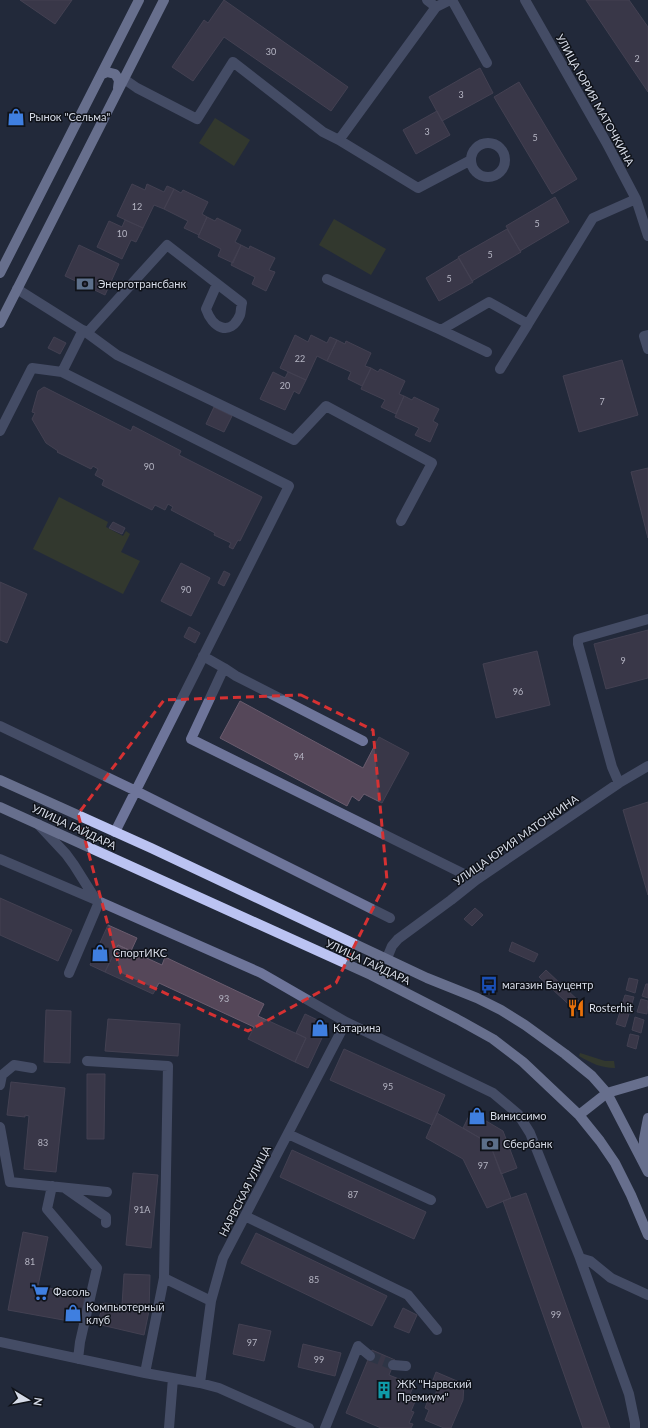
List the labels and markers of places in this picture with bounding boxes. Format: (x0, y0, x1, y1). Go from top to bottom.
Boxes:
shop icon: Рынок "Сельма" (6, 107, 26, 127)
place label: Рынок "Сельма" (29, 110, 110, 123)
bank icon: Энерготрансбанк (75, 274, 95, 294)
place label: Энерготрансбанк (98, 277, 186, 290)
shop icon: СпортИКС (90, 943, 110, 963)
place label: СпортИКС (113, 946, 168, 959)
bus stop icon: магазин Бауцентр (479, 975, 499, 995)
place label: магазин Бауцентр (502, 978, 594, 991)
restaurant icon: Rosterhit (566, 998, 586, 1018)
place label: Rosterhit (589, 1001, 633, 1014)
shop icon: Катарина (310, 1018, 330, 1038)
place label: Катарина (333, 1021, 381, 1034)
shop icon: Виниссимо (467, 1106, 487, 1126)
place label: Виниссимо (490, 1109, 547, 1122)
bank icon: Сбербанк (480, 1134, 500, 1154)
place label: Сбербанк (503, 1137, 553, 1150)
supermarket icon: Фасоль (30, 1282, 50, 1302)
place label: Фасоль (53, 1285, 90, 1298)
place label: Компьютерный клуб (86, 1300, 165, 1326)
shop icon: Компьютерный клуб (63, 1303, 83, 1323)
place label: ЖК "Нарвский Премиум" (397, 1377, 472, 1403)
building icon: ЖК "Нарвский Премиум" (374, 1380, 394, 1400)

